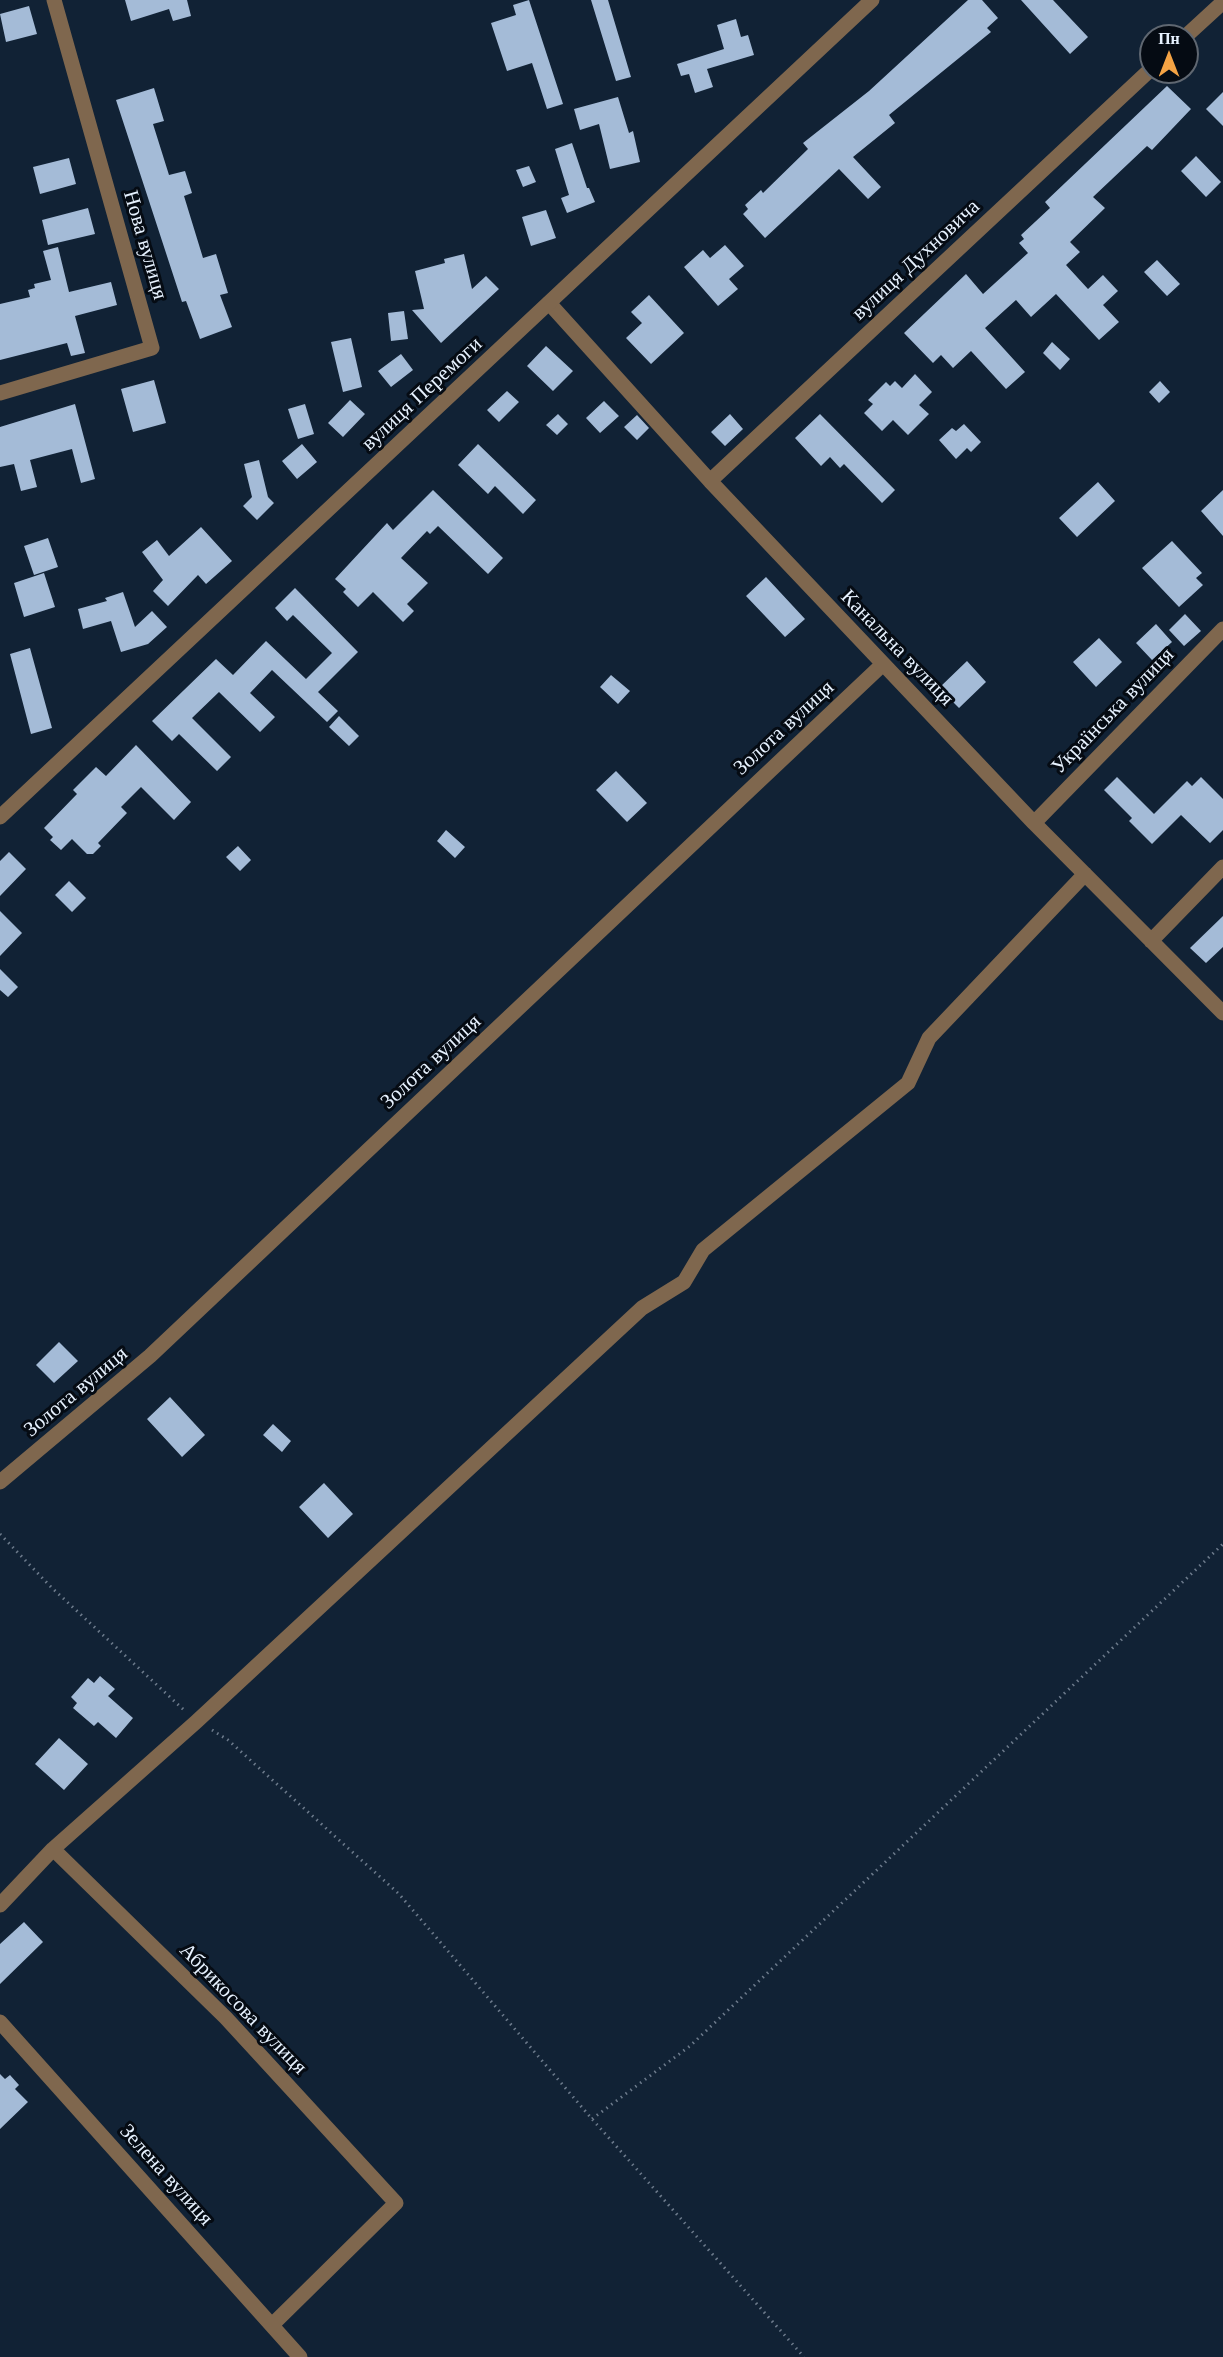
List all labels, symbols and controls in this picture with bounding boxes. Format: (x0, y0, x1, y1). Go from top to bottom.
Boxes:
north arrow (1139, 24, 1199, 84)
text: Пн (1158, 28, 1180, 48)
street label: Нова вулиця (117, 188, 173, 302)
street label: вулиця Духновича (847, 194, 985, 326)
street label: вулиця Перемоги (357, 332, 487, 456)
street label: Канальна вулиця (835, 585, 959, 711)
street label: Українська вулиця (1046, 643, 1180, 779)
street label: Золота вулиця (729, 675, 839, 781)
street label: Золота вулиця (376, 1009, 486, 1115)
street label: Золота вулиця (19, 1341, 133, 1443)
street label: Абрикосова вулиця (174, 1938, 312, 2080)
street label: Зелена вулиця (114, 2119, 218, 2231)

